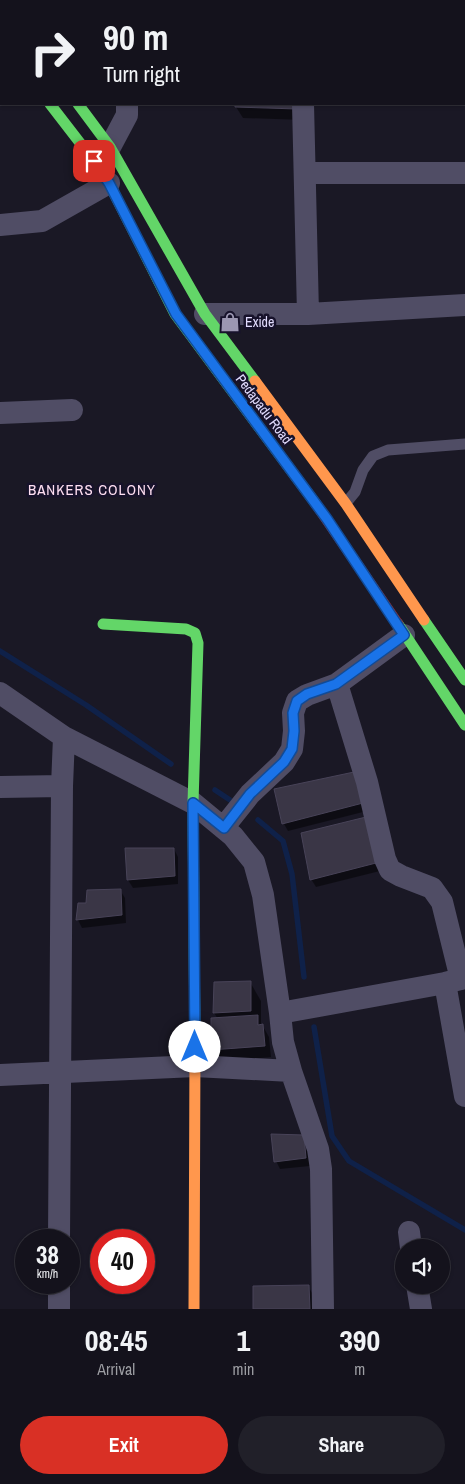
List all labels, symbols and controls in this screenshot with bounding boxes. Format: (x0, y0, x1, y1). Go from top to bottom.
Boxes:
text: 90 m (103, 14, 168, 61)
icon: right (20, 20, 85, 85)
text: Turn right (103, 59, 180, 89)
pin (73, 140, 115, 182)
icon: arrive (80, 147, 108, 175)
shop icon: Exide (219, 311, 241, 333)
place label: Exide (245, 313, 274, 331)
street label: Pedapadu Road (232, 370, 296, 448)
district label: BANKERS COLONY (28, 479, 156, 500)
position arrow (168, 1020, 220, 1072)
speed limit sign: 40 (90, 1229, 155, 1294)
text: 38 (36, 1238, 59, 1272)
map controls (395, 1239, 450, 1294)
button: sound (395, 1239, 450, 1294)
text: km/h (37, 1266, 58, 1282)
text: 08:45 (85, 1320, 148, 1360)
text: 1 (237, 1320, 250, 1360)
text: 390 (339, 1320, 380, 1360)
text: Arrival (97, 1358, 135, 1380)
text: min (232, 1358, 254, 1380)
text: m (354, 1358, 365, 1380)
button: Exit (20, 1416, 228, 1474)
button: Share (238, 1416, 445, 1474)

